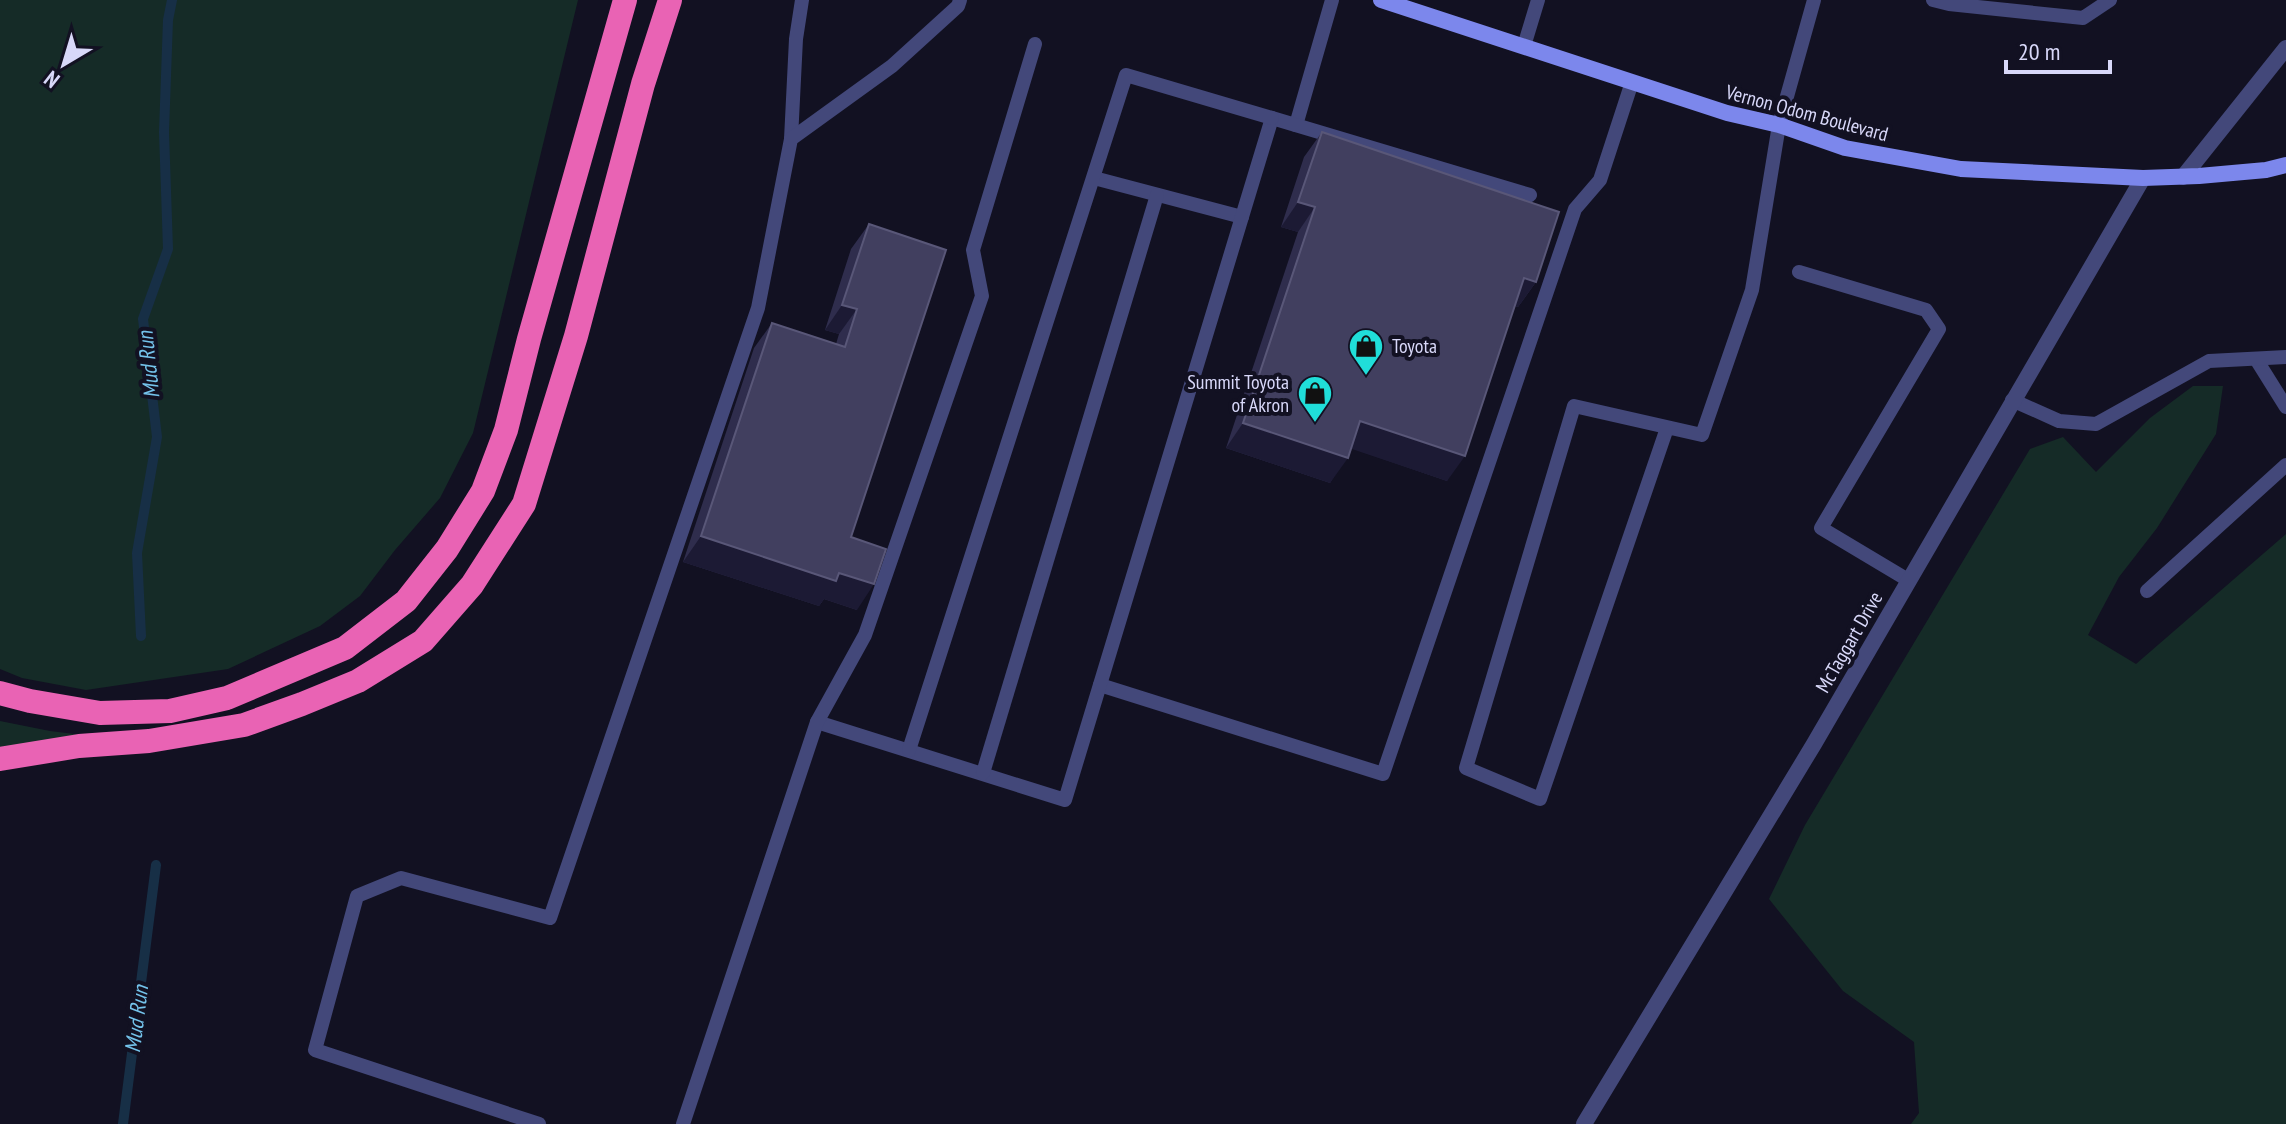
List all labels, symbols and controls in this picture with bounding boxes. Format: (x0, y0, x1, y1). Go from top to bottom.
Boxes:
north arrow (24, 24, 104, 104)
scale bar (2006, 24, 2110, 74)
text: 20 m (2018, 36, 2060, 67)
text: N (38, 65, 65, 94)
street label: Vernon Odom Boulevard (1722, 79, 1891, 147)
shop icon: Toyota (1347, 327, 1385, 377)
water label: Mud Run (130, 329, 165, 400)
place label: Toyota (1392, 333, 1437, 359)
place label: Summit Toyota of Akron (1187, 369, 1289, 418)
shop icon: Summit Toyota of Akron (1296, 374, 1334, 424)
street label: McTaggart Drive (1810, 587, 1888, 697)
water label: Mud Run (118, 982, 154, 1054)

